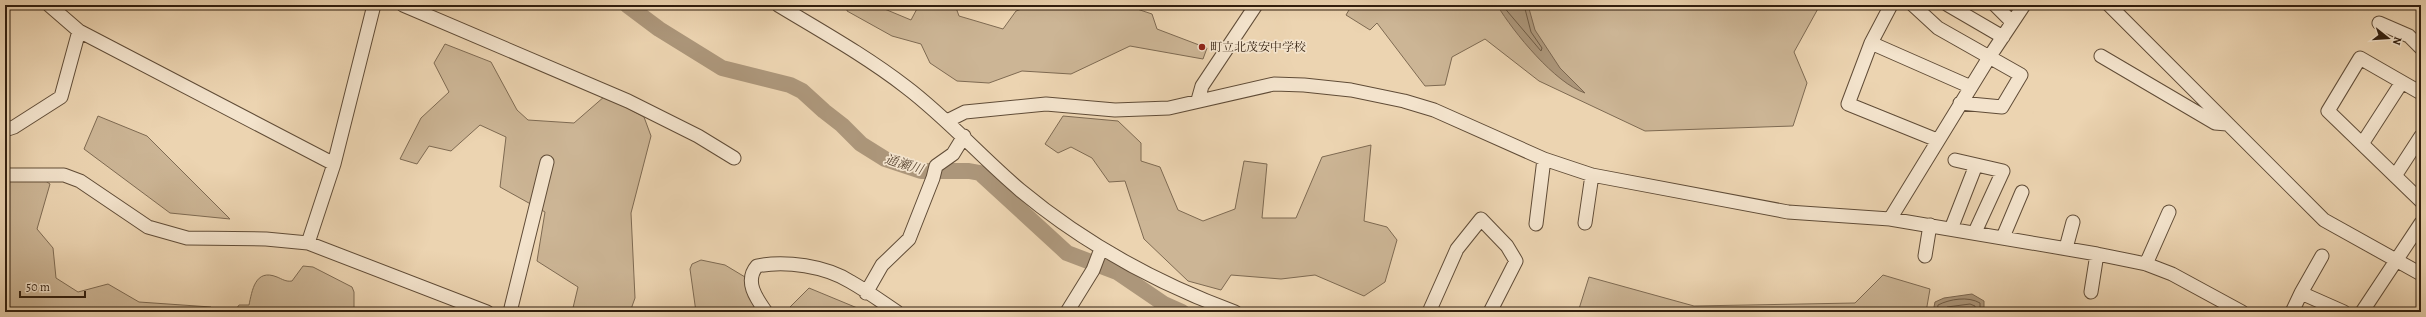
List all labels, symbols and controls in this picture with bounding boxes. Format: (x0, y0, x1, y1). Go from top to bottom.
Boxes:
north arrow (2368, 18, 2408, 58)
text: N (2389, 35, 2405, 47)
place label: 町立北茂安中学校 (1210, 39, 1306, 55)
marker: 町立北茂安中学校 (1197, 42, 1207, 52)
water label: 通瀬川 (883, 150, 927, 178)
scale bar (20, 273, 85, 299)
text: 50 m (26, 279, 50, 295)

